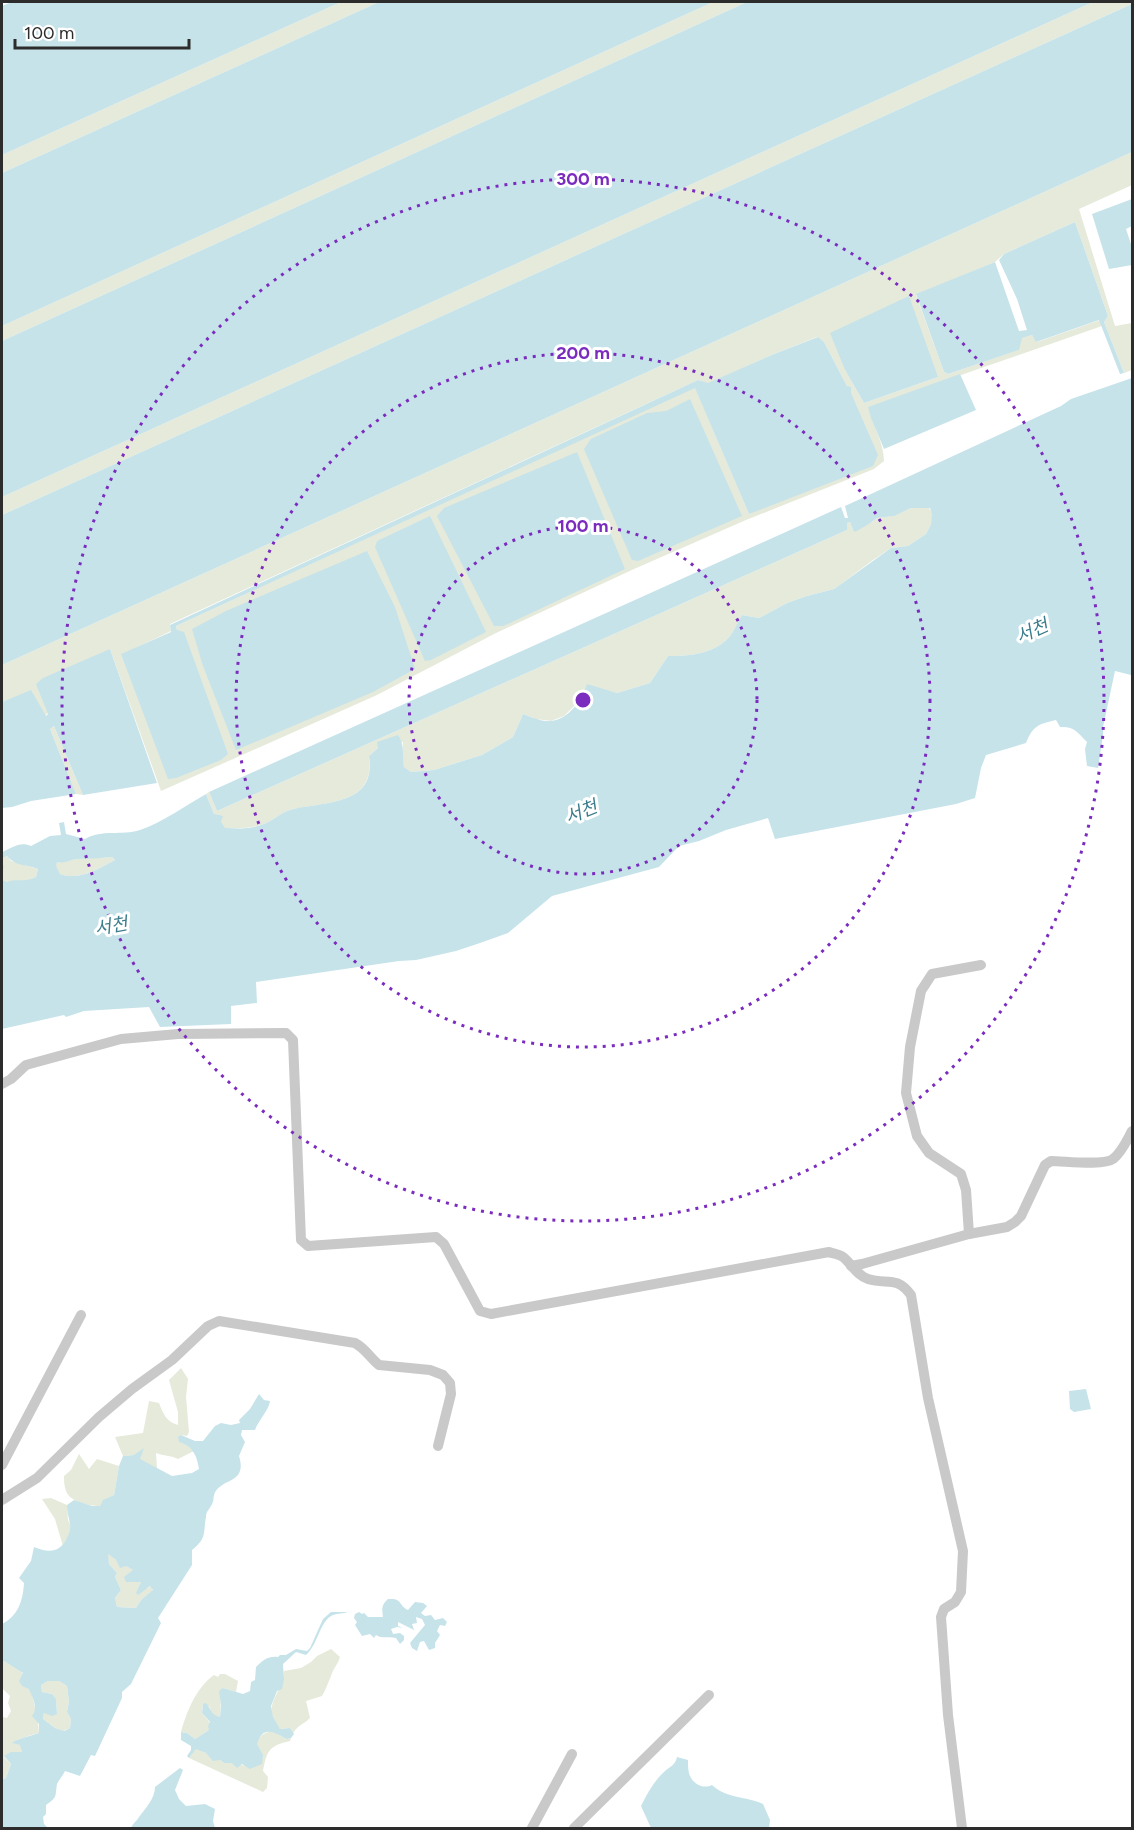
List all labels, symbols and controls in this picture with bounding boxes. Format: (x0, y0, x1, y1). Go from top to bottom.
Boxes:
scale bar (15, 12, 189, 50)
text: 100 m (24, 22, 74, 44)
text: 300 m (556, 168, 610, 190)
text: 200 m (556, 342, 610, 364)
text: 100 m (558, 515, 608, 537)
water label: 서천 (1012, 613, 1054, 648)
centre of rings (573, 690, 593, 710)
water label: 서천 (562, 795, 603, 828)
water label: 서천 (93, 912, 132, 940)

